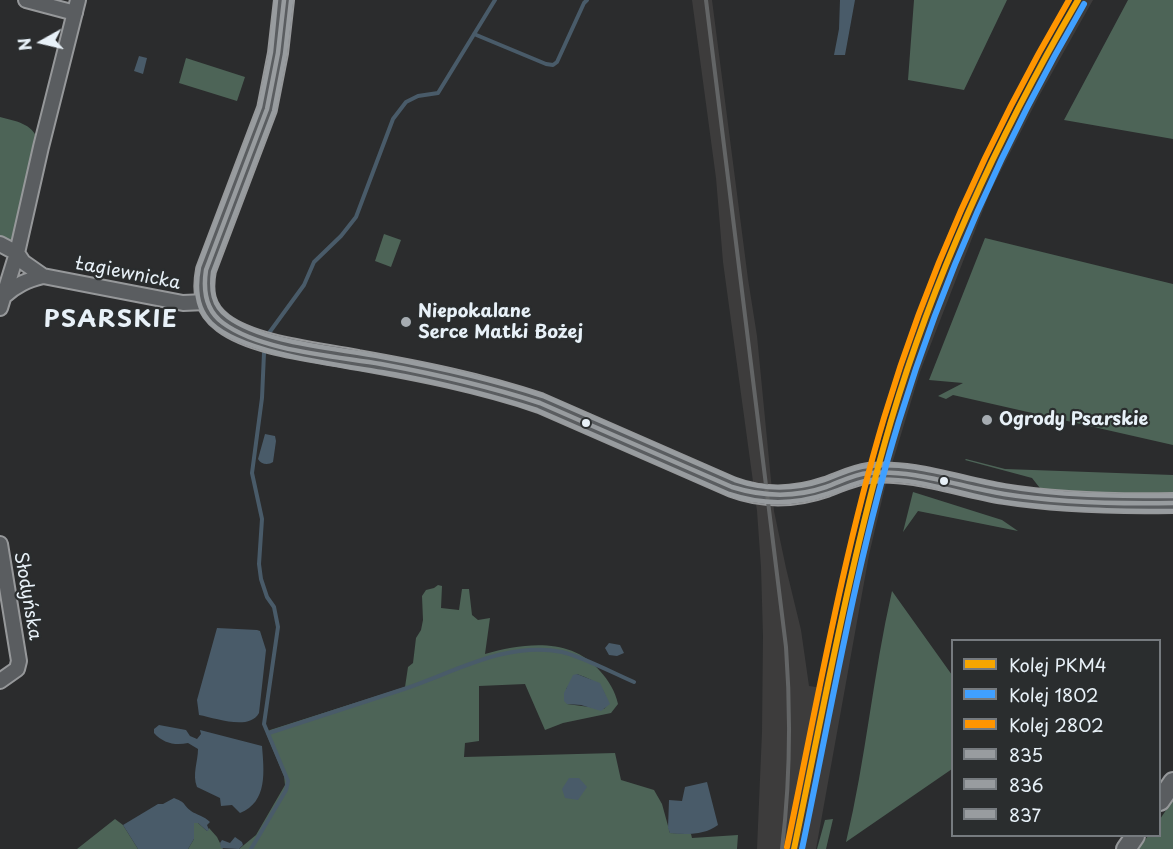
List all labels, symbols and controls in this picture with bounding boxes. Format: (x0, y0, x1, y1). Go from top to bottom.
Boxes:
north arrow (12, 12, 72, 72)
text: N (11, 37, 37, 52)
street label: Łagiewnicka (74, 253, 182, 295)
place label: Niepokalane Serce Matki Bożej (418, 301, 583, 344)
district label: PSARSKIE (43, 306, 179, 334)
marker: Niepokalane Serce Matki Bożej (399, 315, 413, 329)
place label: Ogrody Psarskie (999, 409, 1148, 431)
marker: Ogrody Psarskie (980, 413, 994, 427)
unlabelled marker (580, 417, 592, 429)
unlabelled marker (938, 475, 950, 487)
street label: Słodyńska (9, 550, 45, 642)
legend (951, 639, 1161, 837)
text: Kolej PKM4 (1009, 651, 1107, 678)
text: Kolej 1802 (1009, 681, 1099, 708)
text: Kolej 2802 (1009, 711, 1104, 738)
text: 835 (1009, 741, 1043, 768)
text: 836 (1009, 771, 1044, 798)
text: 837 (1009, 801, 1041, 828)

